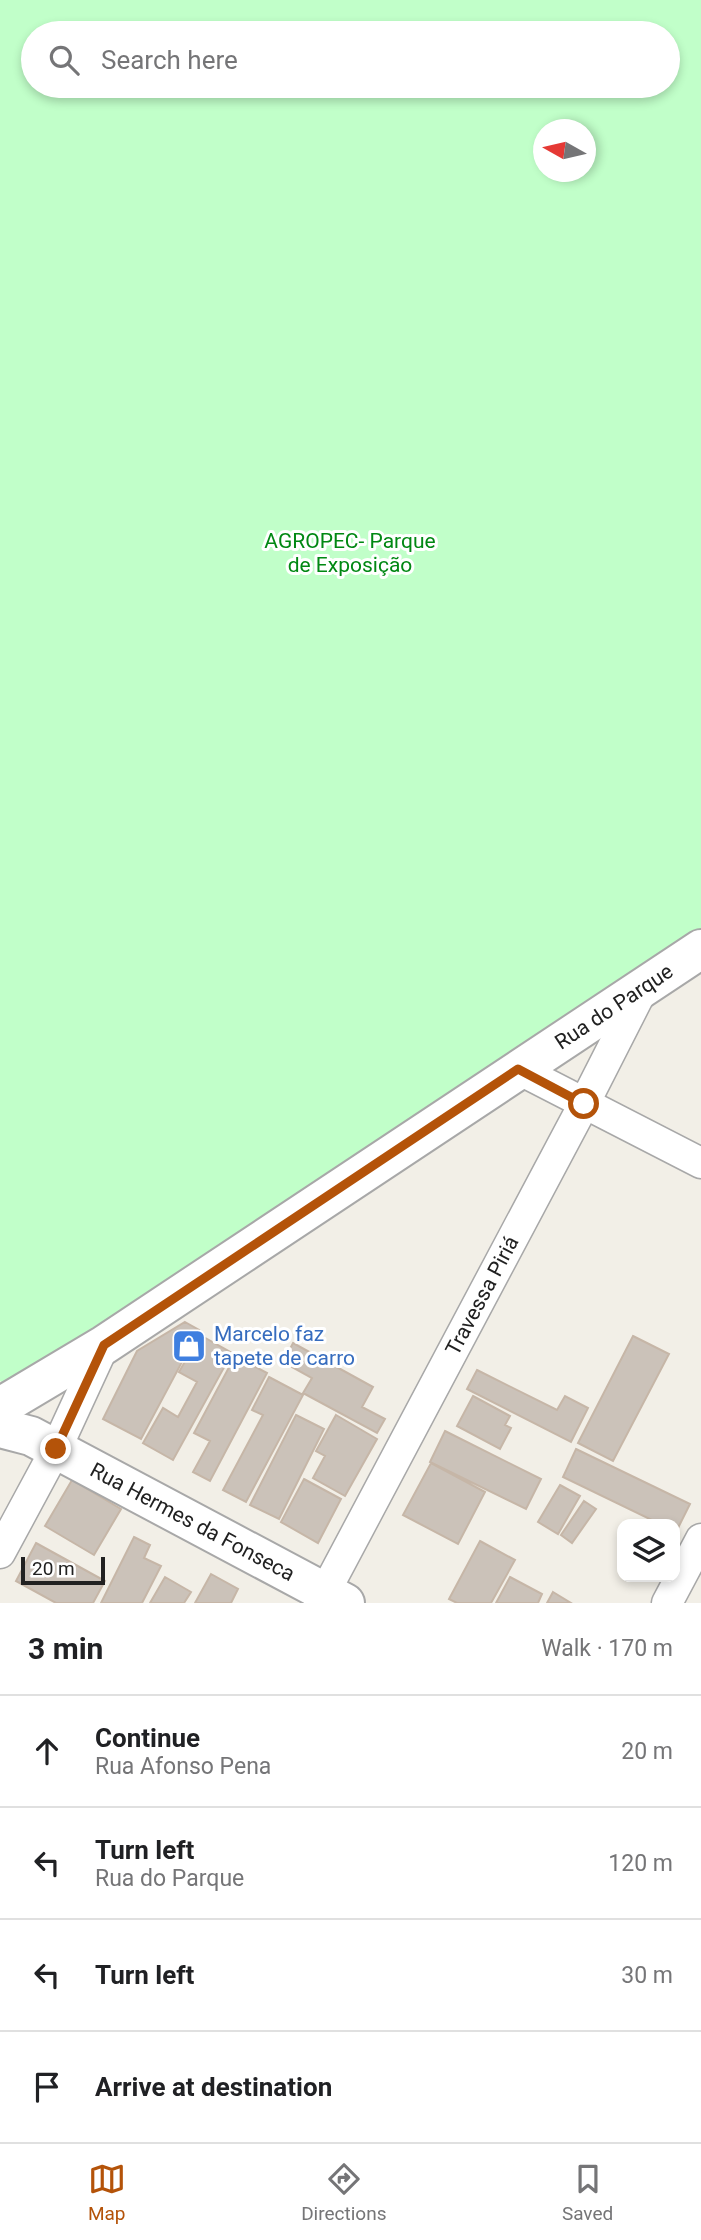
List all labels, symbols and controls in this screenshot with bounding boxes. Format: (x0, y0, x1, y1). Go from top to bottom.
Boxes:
search box (21, 21, 680, 98)
icon: search (45, 41, 83, 79)
text: Search here (101, 45, 238, 75)
north arrow (533, 119, 596, 182)
park label: AGROPEC- Parque de Exposição (264, 529, 436, 577)
street label: Rua do Parque (550, 959, 677, 1054)
route start (568, 1088, 599, 1119)
street label: Travessa Piriá (441, 1232, 524, 1359)
place label: Marcelo faz tapete de carro (214, 1322, 355, 1370)
shop icon: Marcelo faz tapete de carro (170, 1327, 208, 1365)
route end (40, 1433, 71, 1464)
street label: Rua Hermes da Fonseca (86, 1458, 299, 1586)
map controls (617, 1519, 680, 1582)
button: layers (617, 1519, 680, 1582)
scale bar (21, 1554, 105, 1586)
text: 20 m (32, 1557, 75, 1580)
text: 3 min (28, 1631, 103, 1666)
text: Walk · 170 m (541, 1635, 673, 1662)
text: Continue (95, 1723, 200, 1753)
icon: ahead (28, 1732, 66, 1770)
text: 20 m (621, 1738, 673, 1765)
text: Rua Afonso Pena (95, 1753, 271, 1780)
text: Turn left (95, 1835, 194, 1865)
icon: left (28, 1844, 66, 1882)
text: 120 m (608, 1850, 673, 1877)
text: Rua do Parque (95, 1865, 244, 1892)
icon: left (28, 1956, 66, 1994)
text: Turn left (95, 1960, 194, 1990)
text: 30 m (621, 1962, 673, 1989)
icon: arrive (28, 2068, 66, 2106)
text: Arrive at destination (95, 2072, 332, 2102)
tab: Map (88, 2160, 126, 2225)
tab: Directions (301, 2160, 386, 2225)
tab: Saved (562, 2160, 613, 2225)

